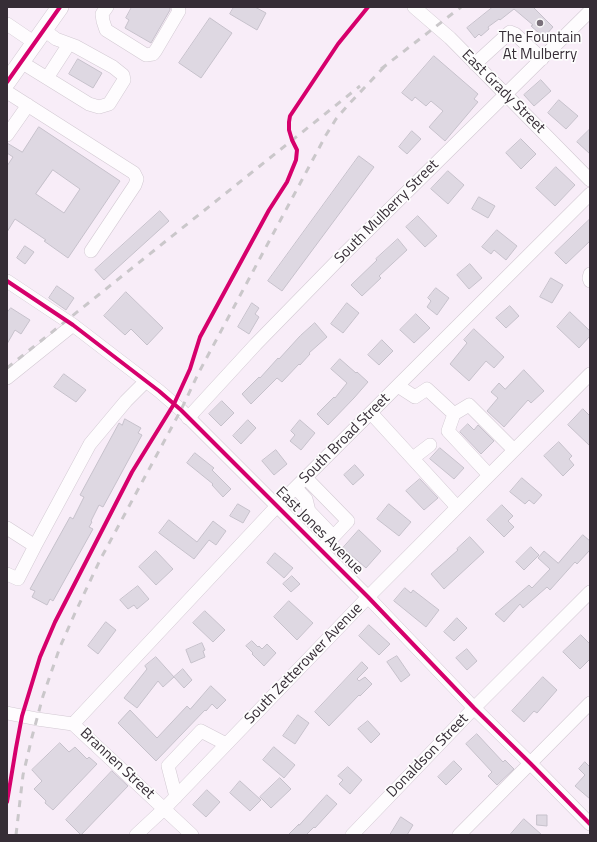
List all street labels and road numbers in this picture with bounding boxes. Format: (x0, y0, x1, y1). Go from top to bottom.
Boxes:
street label: East Grady Street (458, 47, 548, 137)
street label: South Mulberry Street (331, 156, 443, 268)
street label: South Broad Street (296, 390, 394, 488)
street label: East Jones Avenue (271, 483, 367, 579)
street label: South Zetterower Avenue (241, 600, 367, 728)
street label: Donaldson Street (383, 710, 473, 802)
street label: Brannen Street (76, 725, 158, 803)

